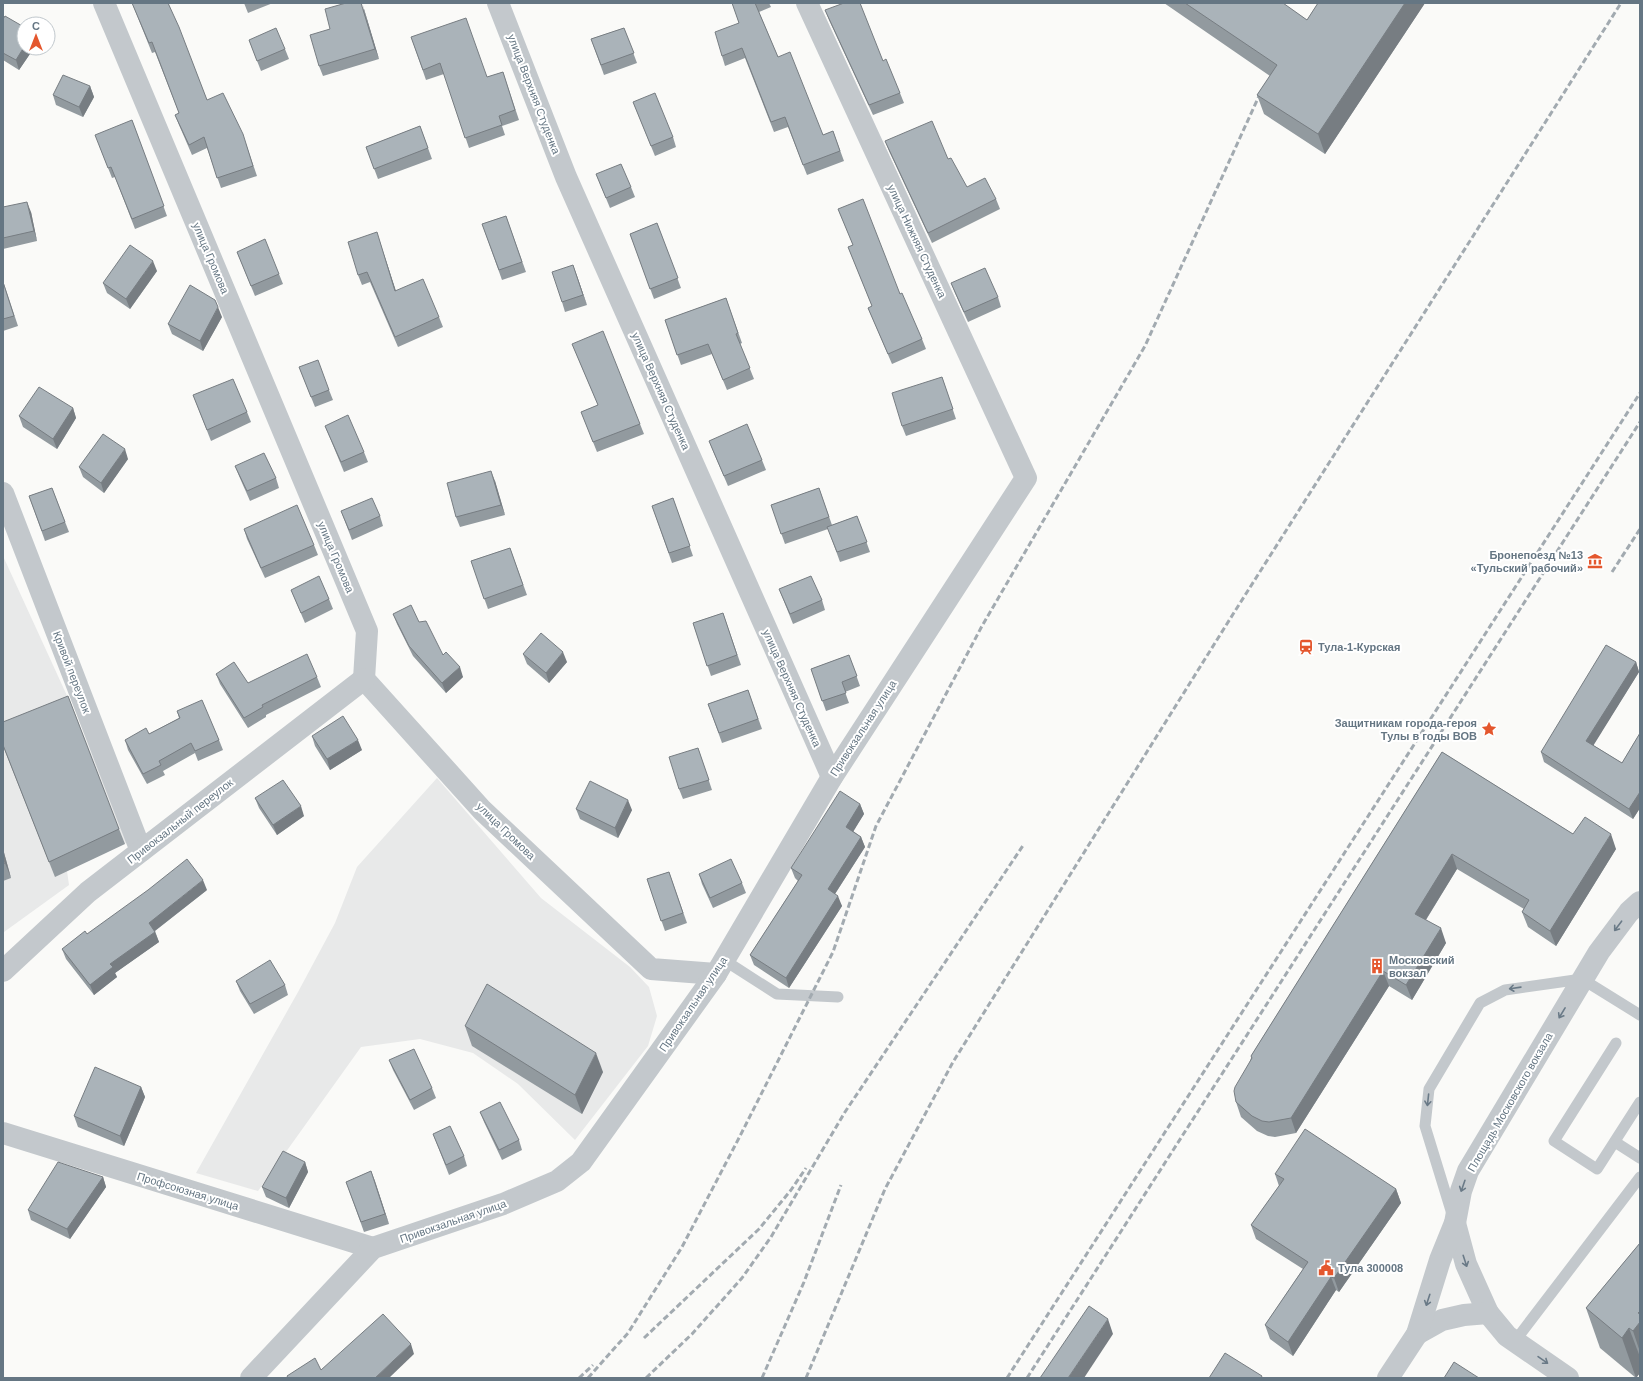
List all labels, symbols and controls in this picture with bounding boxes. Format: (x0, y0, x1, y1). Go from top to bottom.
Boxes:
north arrow (16, 16, 56, 56)
text: С (32, 20, 40, 32)
street label: улица Верхняя Cтуденка (506, 32, 563, 156)
street label: улица Нижняя Cтуденкa (885, 182, 949, 300)
street label: улица Громова (191, 220, 232, 296)
street label: улица Верхняя Cтуденка (630, 330, 693, 452)
street label: улица Громова (316, 519, 357, 595)
place label: Бронепоезд №13 «Тульский рабочий» (1471, 549, 1583, 574)
museum icon: Бронепоезд №13 «Тульский рабочий» (1586, 552, 1604, 570)
street label: улица Верхняя Cтуденка (761, 627, 824, 749)
street label: Кривой переулок (51, 629, 93, 715)
station icon: Тула-1-Курская (1297, 638, 1315, 656)
place label: Тула-1-Курская (1318, 641, 1400, 653)
street label: Привокзальная улица (828, 677, 899, 778)
place label: Защитникам города-героя Тулы в годы ВОВ (1335, 717, 1477, 742)
place icon: Защитникам города-героя Тулы в годы ВОВ (1480, 720, 1498, 738)
street label: Привокзальный переулок (125, 776, 235, 866)
street label: улица Громова (474, 800, 538, 862)
one-way arrow (1614, 920, 1623, 931)
street label: Привокзальная улица (657, 954, 730, 1054)
place label: Московский вокзал (1389, 954, 1455, 979)
building icon: Московский вокзал (1368, 957, 1386, 975)
one-way arrow (1509, 984, 1522, 992)
one-way arrow (1557, 1007, 1565, 1019)
street label: Площадь Московского вокзала (1465, 1030, 1555, 1174)
one-way arrow (1424, 1093, 1432, 1106)
street label: Профсоюзная улица (136, 1170, 241, 1212)
one-way arrow (1459, 1180, 1466, 1193)
street label: Привокзальная улица (398, 1197, 509, 1245)
one-way arrow (1462, 1254, 1469, 1267)
public building icon: Тула 300008 (1317, 1259, 1335, 1277)
place label: Тула 300008 (1338, 1262, 1403, 1274)
one-way arrow (1424, 1293, 1431, 1306)
one-way arrow (1537, 1356, 1548, 1364)

